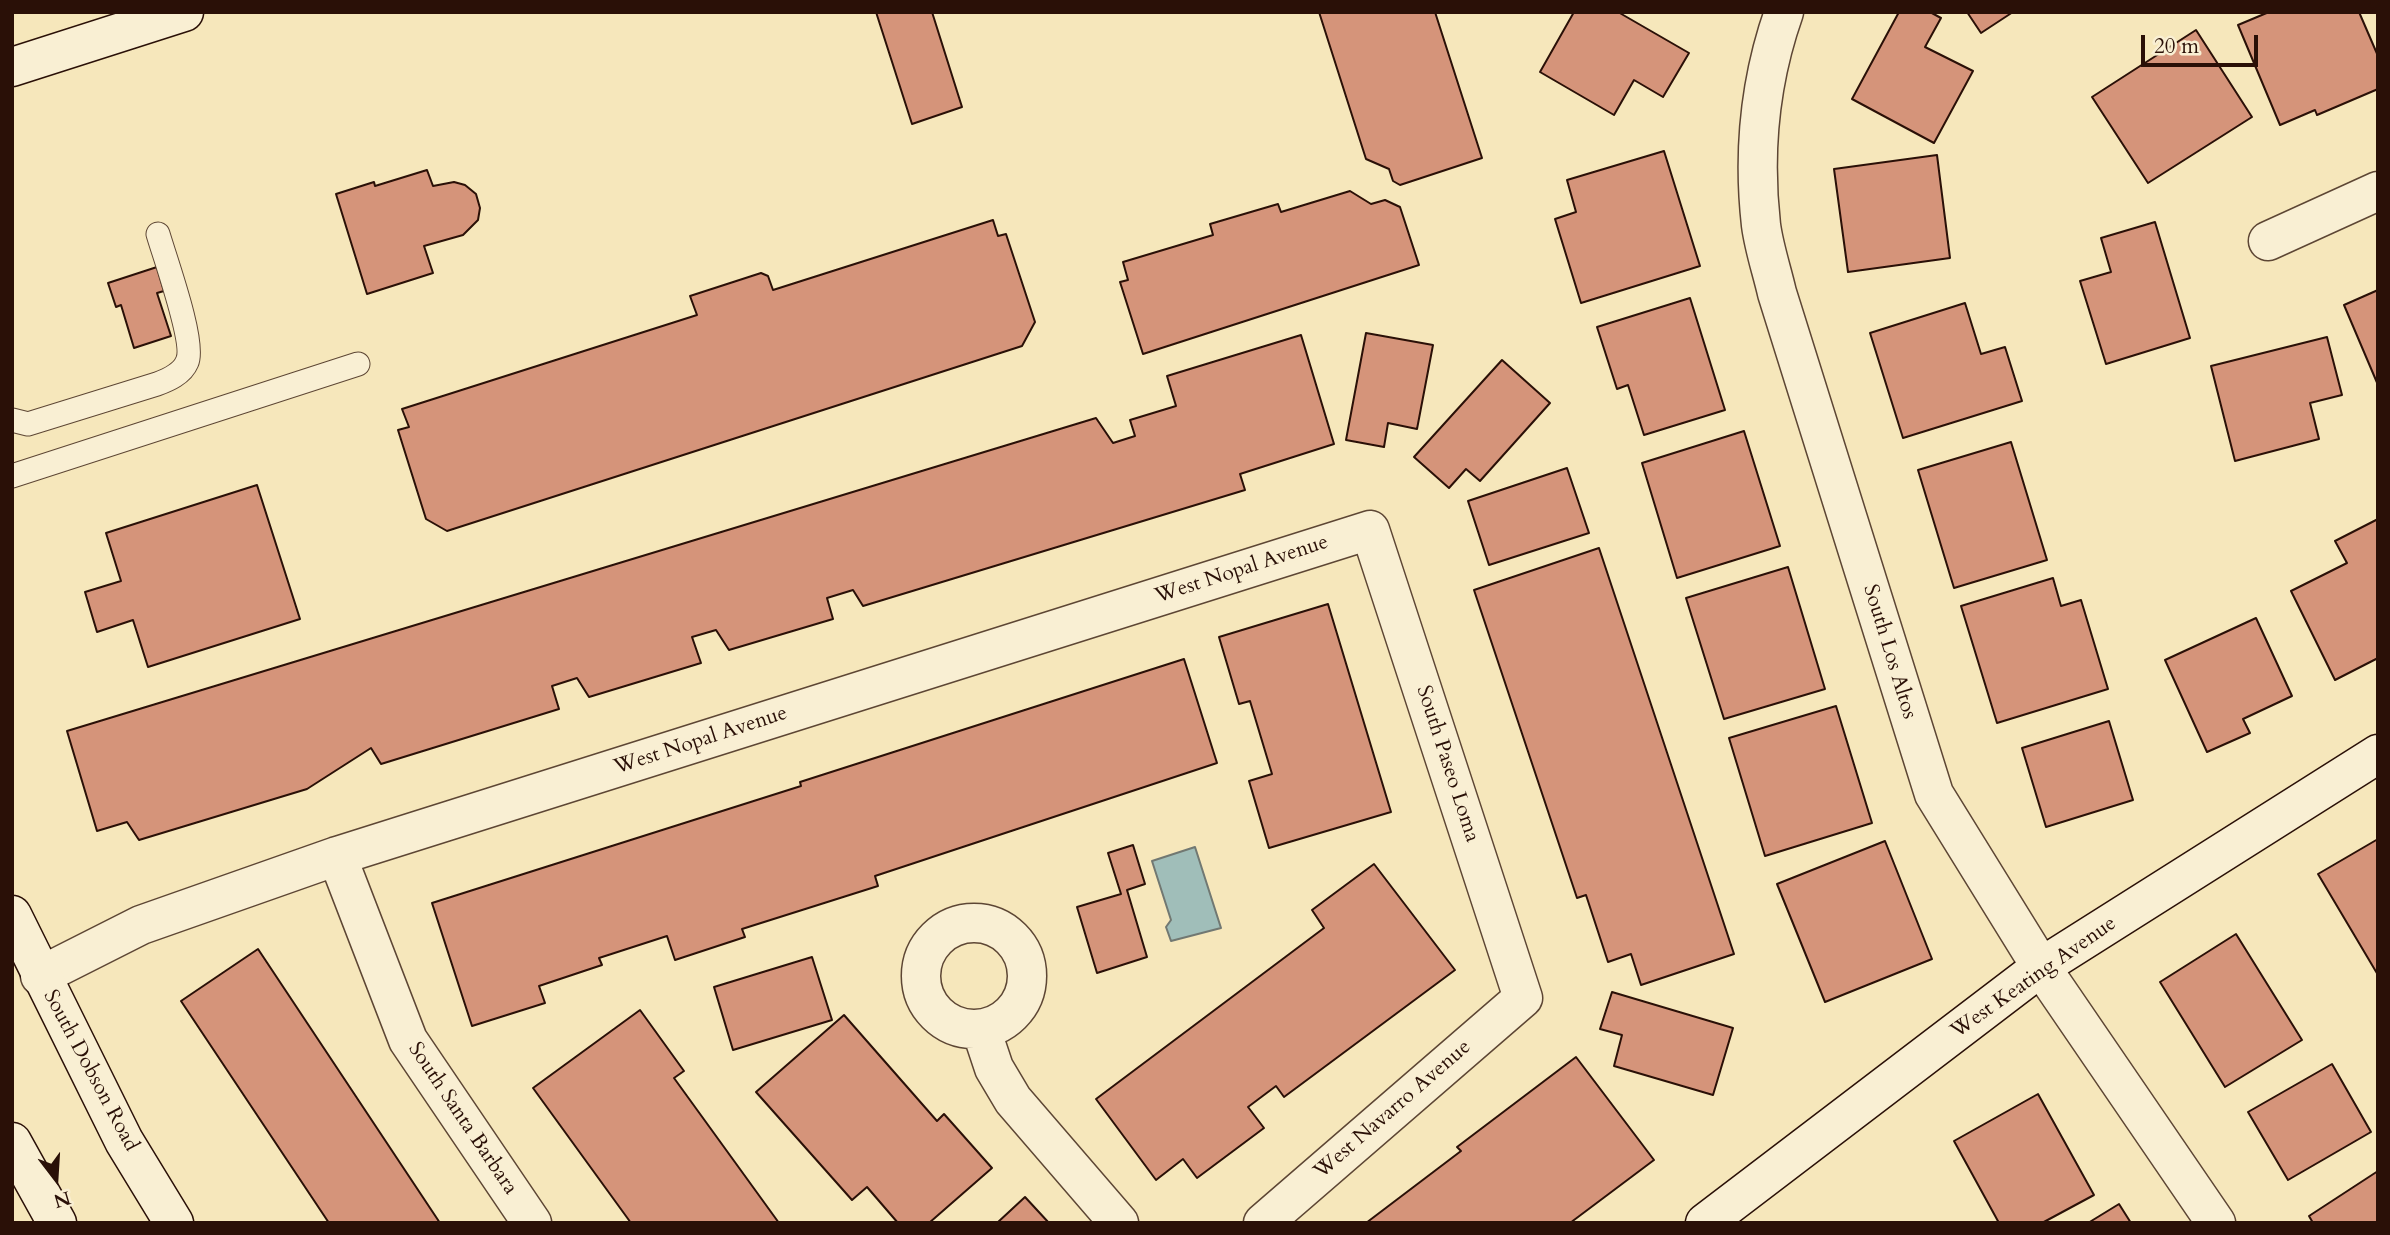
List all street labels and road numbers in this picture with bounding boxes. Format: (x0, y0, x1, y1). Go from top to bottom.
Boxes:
street label: West Nopal Avenue (1152, 530, 1332, 610)
street label: South Los Altos (1857, 582, 1921, 722)
street label: South Paseo Loma (1410, 683, 1484, 845)
street label: West Nopal Avenue (611, 701, 791, 781)
street label: West Keating Avenue (1946, 911, 2122, 1045)
street label: South Dobson Road (37, 986, 143, 1156)
street label: West Navarro Avenue (1310, 1035, 1476, 1185)
street label: South Santa Barbara (402, 1038, 522, 1200)

